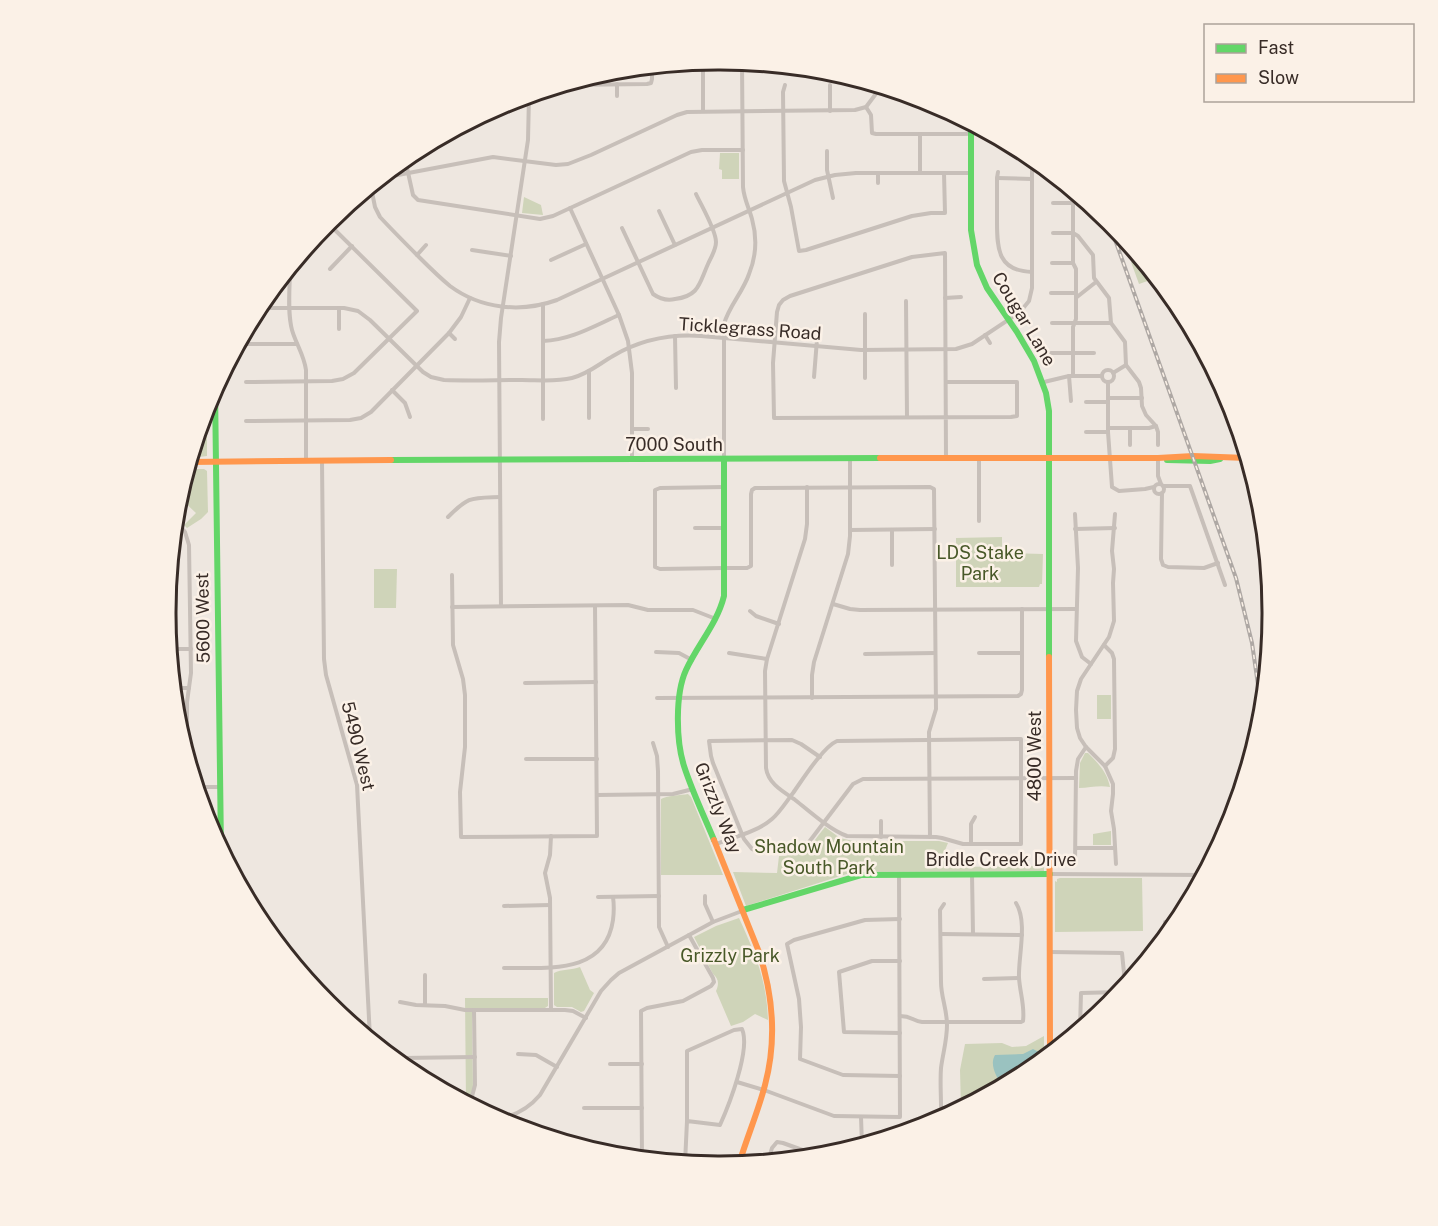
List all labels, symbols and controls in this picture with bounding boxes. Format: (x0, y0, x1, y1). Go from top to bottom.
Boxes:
legend (1204, 24, 1414, 102)
text: Fast (1258, 37, 1294, 58)
text: Slow (1258, 67, 1299, 88)
street label: Cougar Lane (988, 268, 1061, 370)
street label: Ticklegrass Road (678, 313, 822, 344)
street label: 7000 South (625, 434, 723, 455)
park label: LDS Stake Park (936, 542, 1024, 584)
street label: 5600 West (191, 572, 214, 664)
street label: 5490 West (337, 699, 380, 793)
street label: 4800 West (1024, 710, 1045, 802)
street label: Grizzly Way (691, 759, 746, 857)
park label: Shadow Mountain South Park (754, 836, 904, 878)
street label: Bridle Creek Drive (925, 849, 1077, 870)
park label: Grizzly Park (680, 945, 780, 966)

